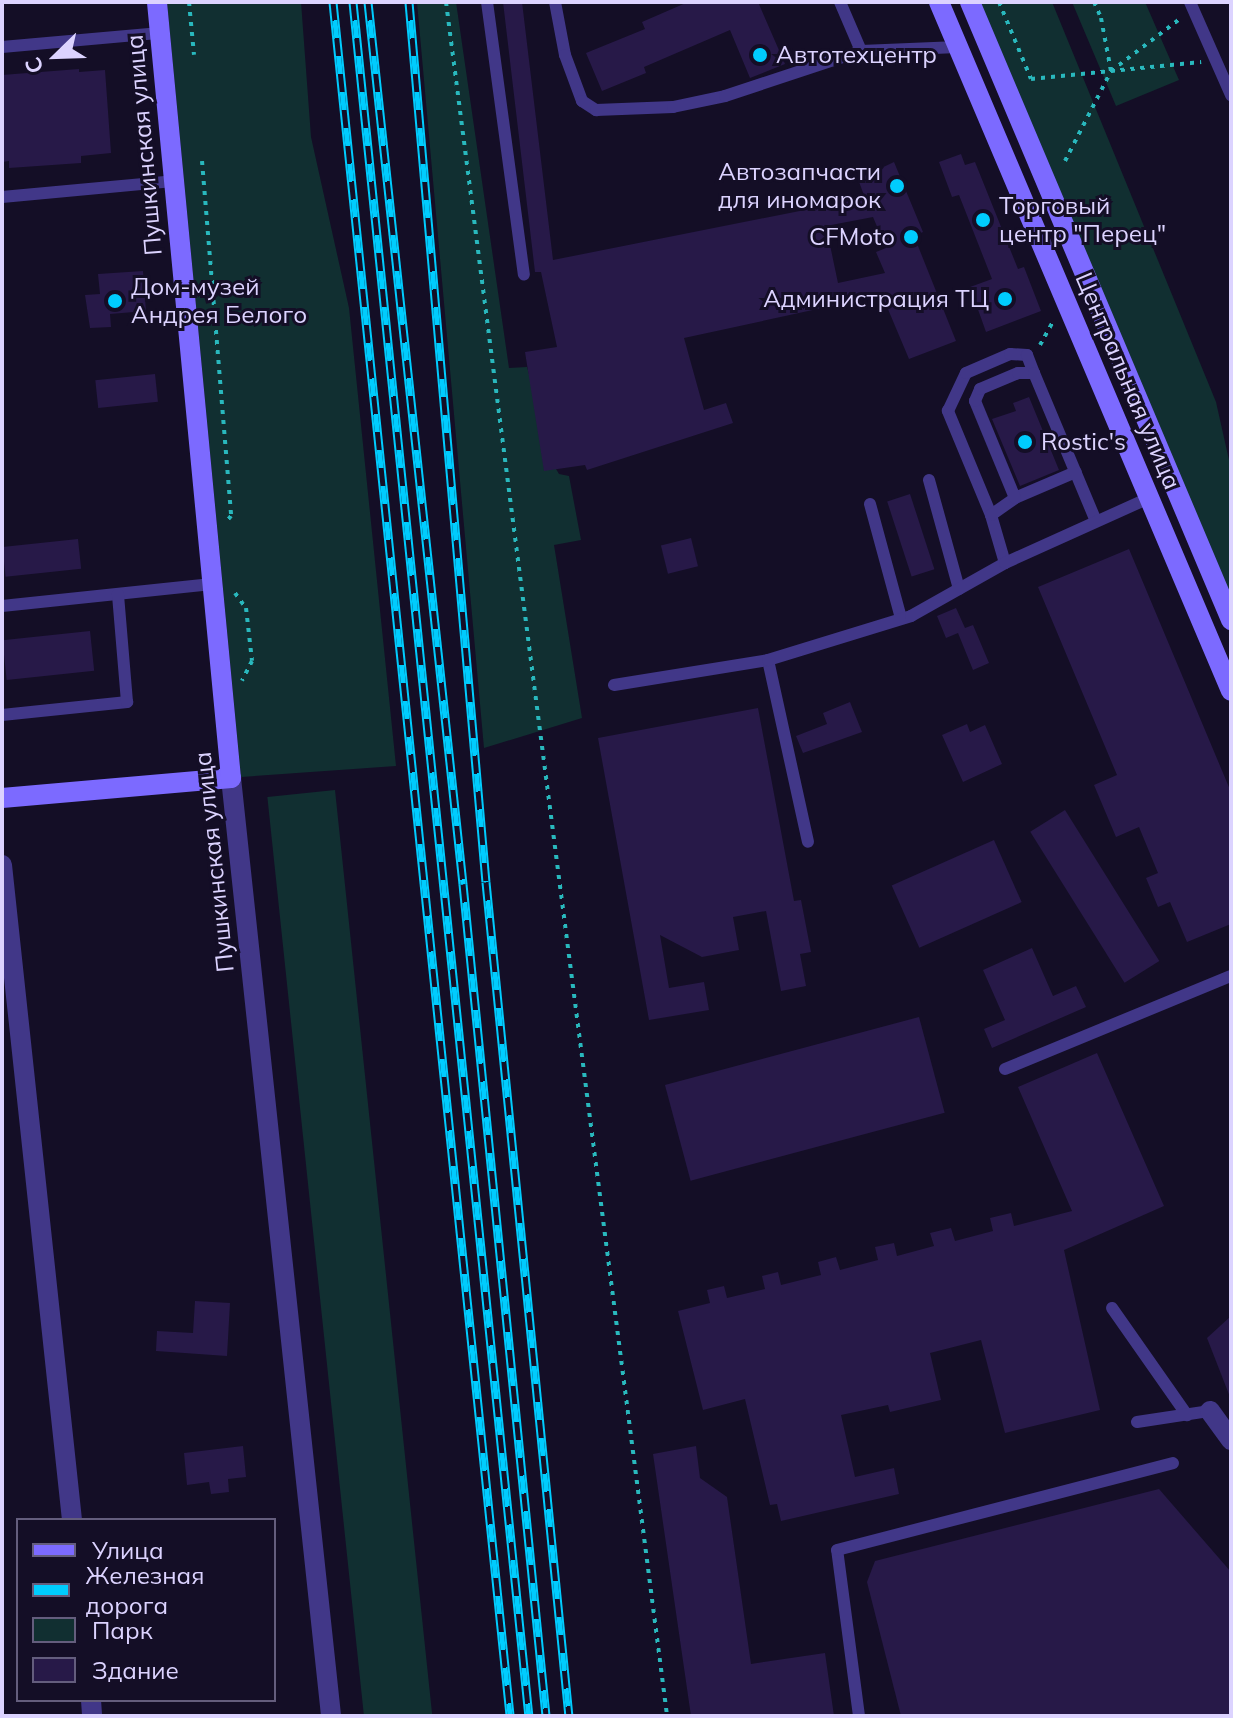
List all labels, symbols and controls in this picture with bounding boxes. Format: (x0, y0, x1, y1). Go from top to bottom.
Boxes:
north arrow (16, 16, 96, 96)
street label: Пушкинская улица (120, 33, 168, 257)
place label: Автотехцентр (776, 41, 937, 69)
marker: Автотехцентр (751, 46, 769, 64)
text: С (18, 53, 50, 78)
place label: Автозапчасти для иномарок (718, 158, 881, 214)
marker: Автозапчасти для иномарок (888, 177, 906, 195)
place label: Торговый центр "Перец" (999, 192, 1166, 248)
marker: Торговый центр "Перец" (974, 211, 992, 229)
place label: CFMoto (809, 223, 895, 251)
marker: CFMoto (902, 228, 920, 246)
street label: Центральная улица (1069, 268, 1187, 494)
place label: Дом-музей Андрея Белого (131, 273, 307, 329)
place label: Администрация ТЦ (763, 285, 989, 313)
marker: Администрация ТЦ (996, 290, 1014, 308)
marker: Дом-музей Андрея Белого (106, 292, 124, 310)
place label: Rostic's (1041, 428, 1126, 456)
marker: Rostic's (1016, 433, 1034, 451)
street label: Пушкинская улица (188, 750, 240, 974)
legend (16, 1518, 276, 1702)
text: Улица (92, 1535, 164, 1565)
text: Железная дорога (86, 1560, 204, 1620)
text: Парк (92, 1615, 153, 1645)
text: Здание (92, 1655, 179, 1685)

